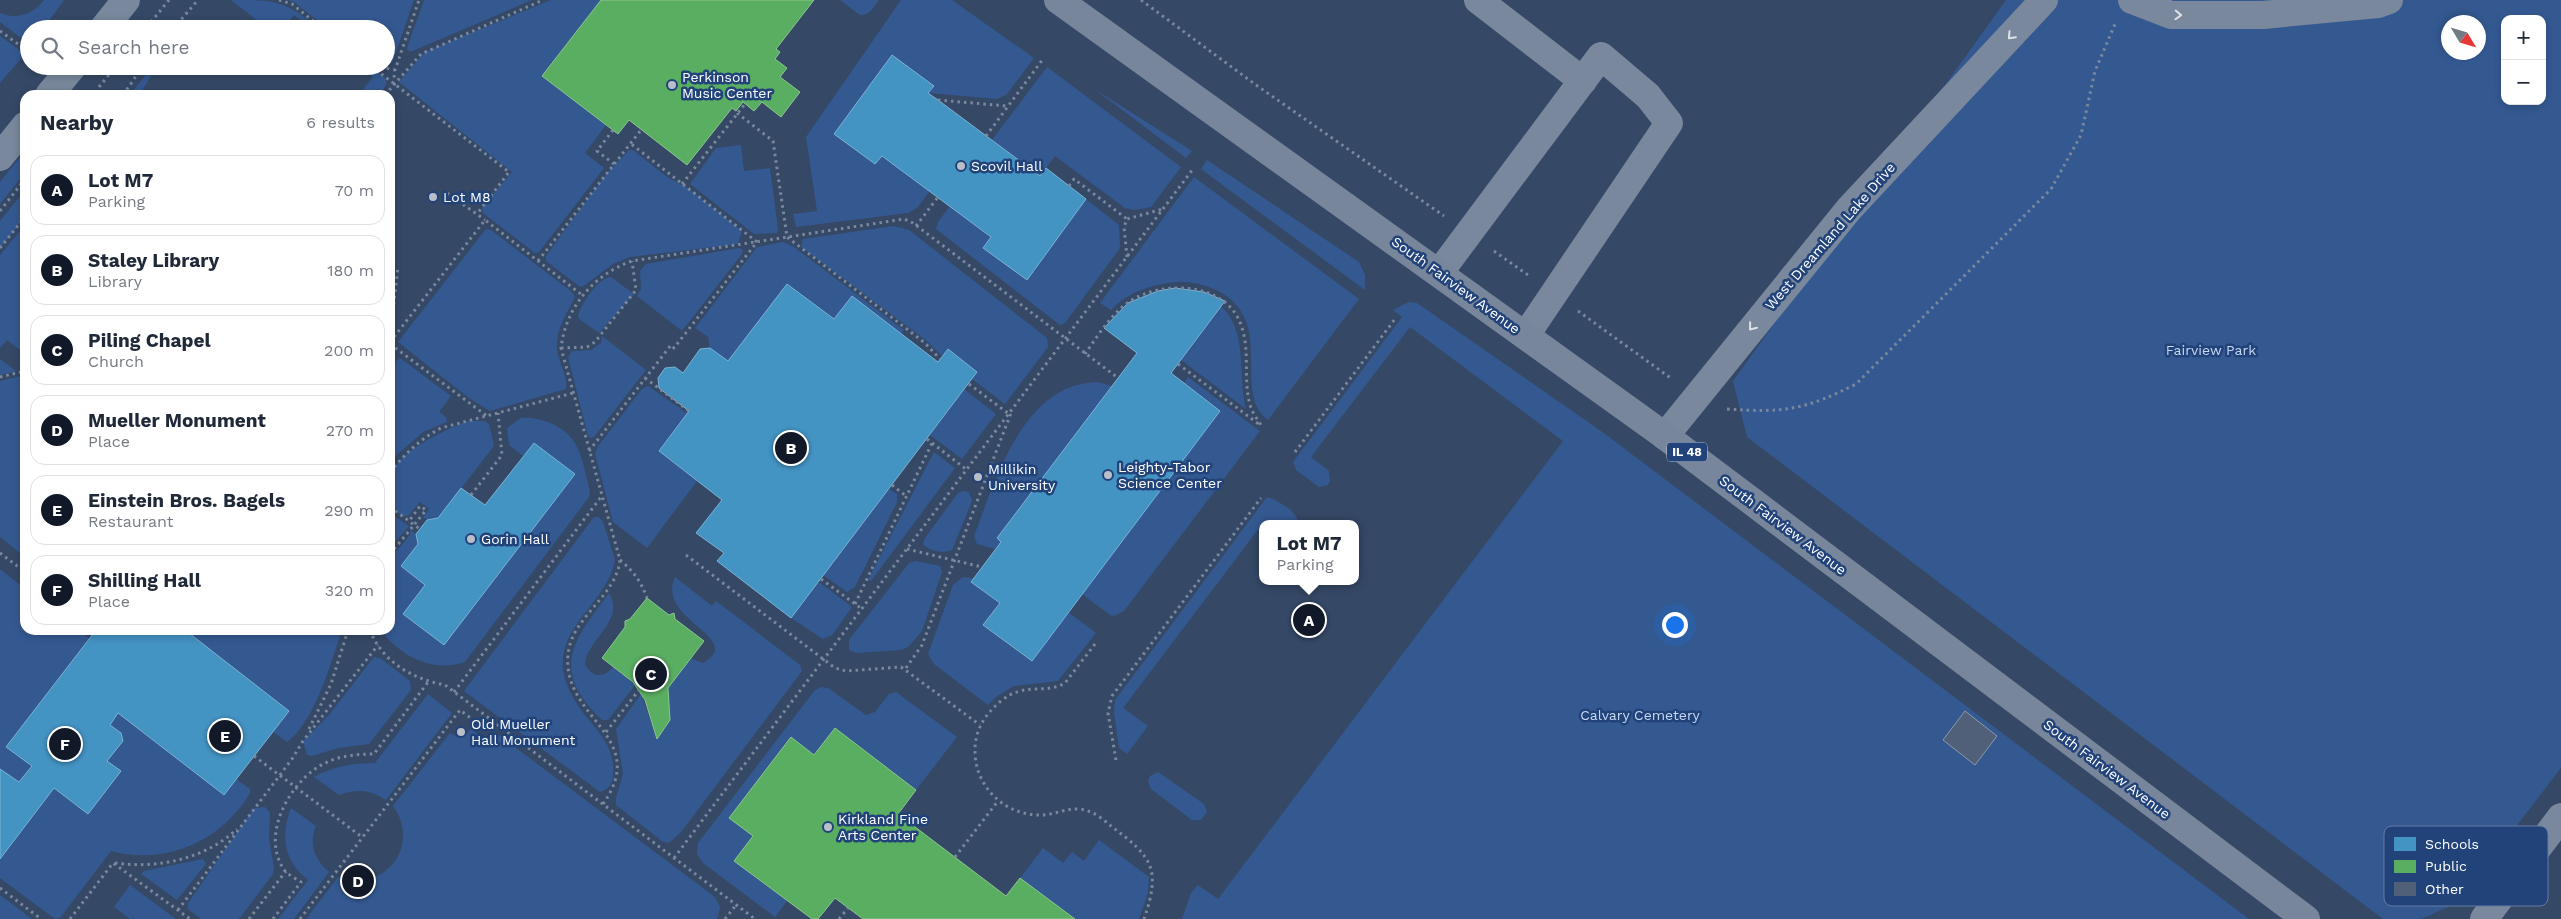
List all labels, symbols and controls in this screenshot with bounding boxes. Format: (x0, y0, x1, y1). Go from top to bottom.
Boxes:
one-way arrow (2174, 9, 2182, 20)
north arrow (2441, 15, 2486, 60)
map controls (2501, 15, 2546, 105)
button: + (2501, 15, 2546, 60)
search box (20, 20, 395, 75)
one-way arrow (2008, 30, 2017, 39)
icon: search (38, 34, 66, 62)
text: Search here (78, 36, 189, 59)
button: − (2501, 60, 2546, 105)
place label: Perkinson Music Center (682, 69, 772, 101)
marker: Perkinson Music Center (666, 79, 678, 91)
text: Nearby (40, 110, 113, 135)
text: 6 results (306, 113, 375, 132)
place label: Scovil Hall (971, 158, 1043, 174)
street label: West Dreamland Lake Drive (1762, 159, 1898, 313)
marker: Scovil Hall (955, 160, 967, 172)
text: Lot M7 (88, 169, 153, 192)
text: A (52, 181, 62, 200)
text: 70 m (335, 181, 374, 200)
place label: Lot M8 (443, 189, 491, 205)
marker: Lot M8 (427, 191, 439, 203)
text: Parking (88, 192, 145, 211)
street label: South Fairview Avenue (1389, 233, 1523, 337)
text: Staley Library (88, 249, 219, 272)
text: B (52, 261, 62, 280)
text: 180 m (327, 261, 374, 280)
text: Library (88, 272, 142, 291)
one-way arrow (1749, 321, 1757, 330)
text: Piling Chapel (88, 329, 211, 352)
text: C (52, 341, 62, 360)
text: 200 m (324, 341, 374, 360)
park label: Fairview Park (2166, 342, 2256, 358)
text: Church (88, 352, 144, 371)
text: Mueller Monument (88, 409, 266, 432)
text: D (51, 421, 63, 440)
text: 270 m (326, 421, 374, 440)
pin: B (775, 429, 807, 467)
text: Place (88, 432, 130, 451)
road number: IL 48 (1667, 442, 1707, 462)
place label: Leighty-Tabor Science Center (1118, 459, 1222, 491)
place label: Millikin University (988, 461, 1056, 493)
marker: Leighty-Tabor Science Center (1102, 469, 1114, 481)
marker: Millikin University (972, 471, 984, 483)
street label: South Fairview Avenue (1716, 472, 1850, 578)
text: Einstein Bros. Bagels (88, 489, 285, 512)
text: E (52, 501, 62, 520)
text: 290 m (324, 501, 374, 520)
text: Restaurant (88, 512, 174, 531)
popup (1259, 520, 1359, 585)
place label: Gorin Hall (481, 531, 550, 547)
text: Lot M7 (1276, 532, 1342, 555)
marker: Gorin Hall (465, 533, 477, 545)
text: Parking (1276, 555, 1333, 574)
text: Shilling Hall (88, 569, 201, 592)
text: F (52, 581, 62, 600)
text: 320 m (325, 581, 374, 600)
text: Place (88, 592, 130, 611)
pin: A (1293, 601, 1325, 639)
your location (1662, 612, 1688, 638)
pin: C (635, 655, 667, 693)
park label: Calvary Cemetery (1580, 707, 1701, 723)
place label: Old Mueller Hall Monument (471, 716, 576, 748)
street label: South Fairview Avenue (2040, 716, 2174, 822)
pin: E (209, 717, 241, 755)
pin: F (49, 725, 81, 763)
marker: Old Mueller Hall Monument (455, 726, 467, 738)
place label: Kirkland Fine Arts Center (838, 811, 928, 843)
marker: Kirkland Fine Arts Center (822, 821, 834, 833)
legend (2384, 826, 2548, 906)
text: Schools (2425, 836, 2479, 852)
text: Public (2425, 858, 2467, 874)
pin: D (342, 862, 374, 900)
text: Other (2425, 881, 2464, 897)

